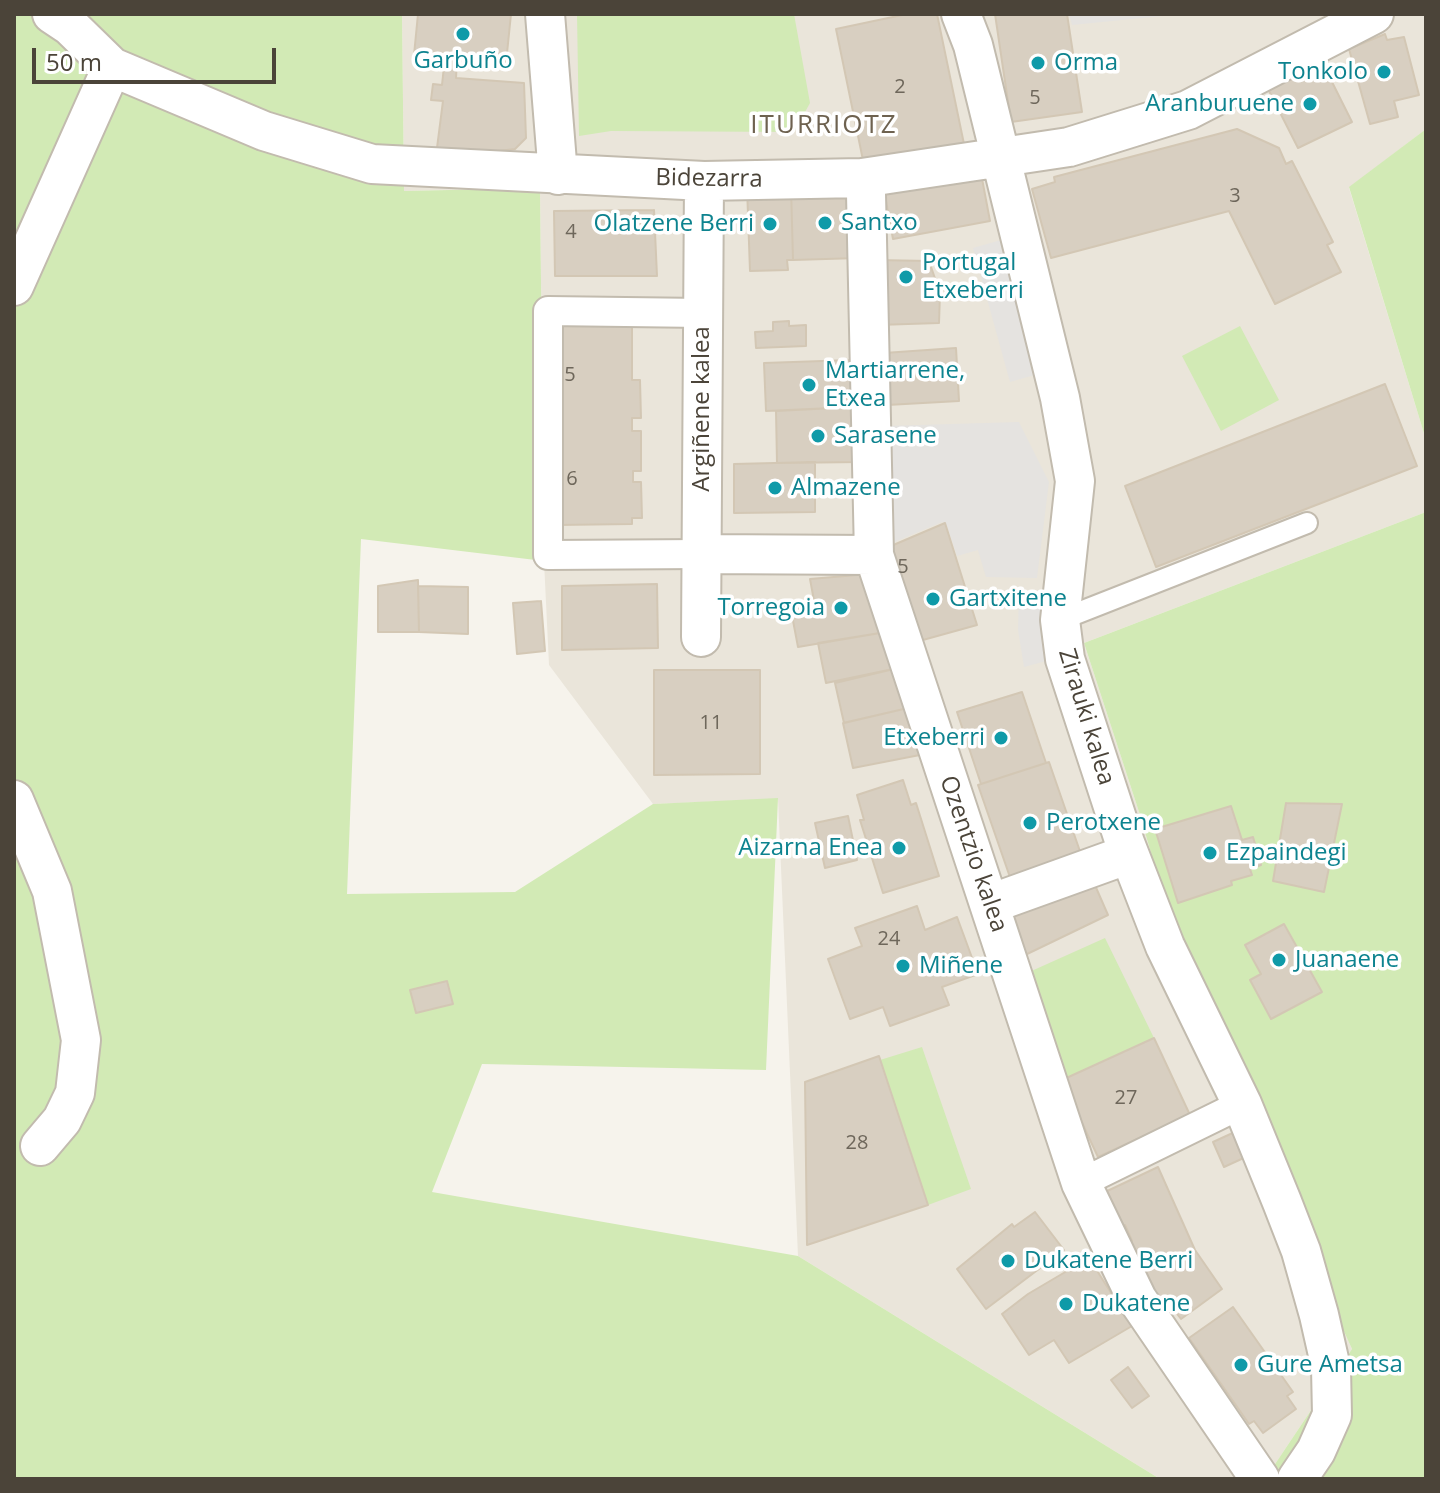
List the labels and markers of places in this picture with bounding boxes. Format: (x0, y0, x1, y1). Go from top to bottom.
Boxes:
marker: Garbuño (454, 25, 472, 43)
place label: Garbuño (413, 47, 513, 75)
place label: Orma (1054, 49, 1118, 77)
marker: Orma (1029, 54, 1047, 72)
place label: Tonkolo (1278, 58, 1368, 86)
marker: Tonkolo (1375, 63, 1393, 81)
place label: Aranburuene (1145, 90, 1294, 118)
marker: Aranburuene (1301, 95, 1319, 113)
place label: Santxo (841, 209, 918, 237)
place label: Olatzene Berri (594, 210, 754, 238)
marker: Santxo (816, 214, 834, 232)
marker: Olatzene Berri (761, 215, 779, 233)
place label: Portugal Etxeberri (922, 249, 1024, 305)
marker: Portugal Etxeberri (897, 268, 915, 286)
place label: Martiarrene, Etxea (825, 357, 965, 413)
marker: Martiarrene, Etxea (800, 376, 818, 394)
place label: Sarasene (834, 422, 937, 450)
marker: Sarasene (809, 427, 827, 445)
place label: Almazene (791, 474, 901, 502)
marker: Almazene (766, 479, 784, 497)
place label: Gartxitene (949, 585, 1067, 613)
marker: Gartxitene (924, 590, 942, 608)
place label: Torregoia (717, 594, 825, 622)
marker: Torregoia (832, 599, 850, 617)
place label: Etxeberri (883, 724, 985, 752)
marker: Etxeberri (992, 729, 1010, 747)
place label: Perotxene (1046, 809, 1161, 837)
marker: Perotxene (1021, 814, 1039, 832)
place label: Aizarna Enea (738, 834, 883, 862)
marker: Aizarna Enea (890, 839, 908, 857)
place label: Ezpaindegi (1226, 839, 1347, 867)
marker: Ezpaindegi (1201, 844, 1219, 862)
place label: Juanaene (1295, 946, 1399, 974)
marker: Juanaene (1270, 951, 1288, 969)
place label: Miñene (919, 952, 1003, 980)
marker: Miñene (894, 957, 912, 975)
place label: Dukatene Berri (1024, 1247, 1193, 1275)
marker: Dukatene Berri (999, 1252, 1017, 1270)
place label: Dukatene (1082, 1290, 1190, 1318)
marker: Dukatene (1057, 1295, 1075, 1313)
place label: Gure Ametsa (1257, 1351, 1403, 1379)
marker: Gure Ametsa (1232, 1356, 1250, 1374)

